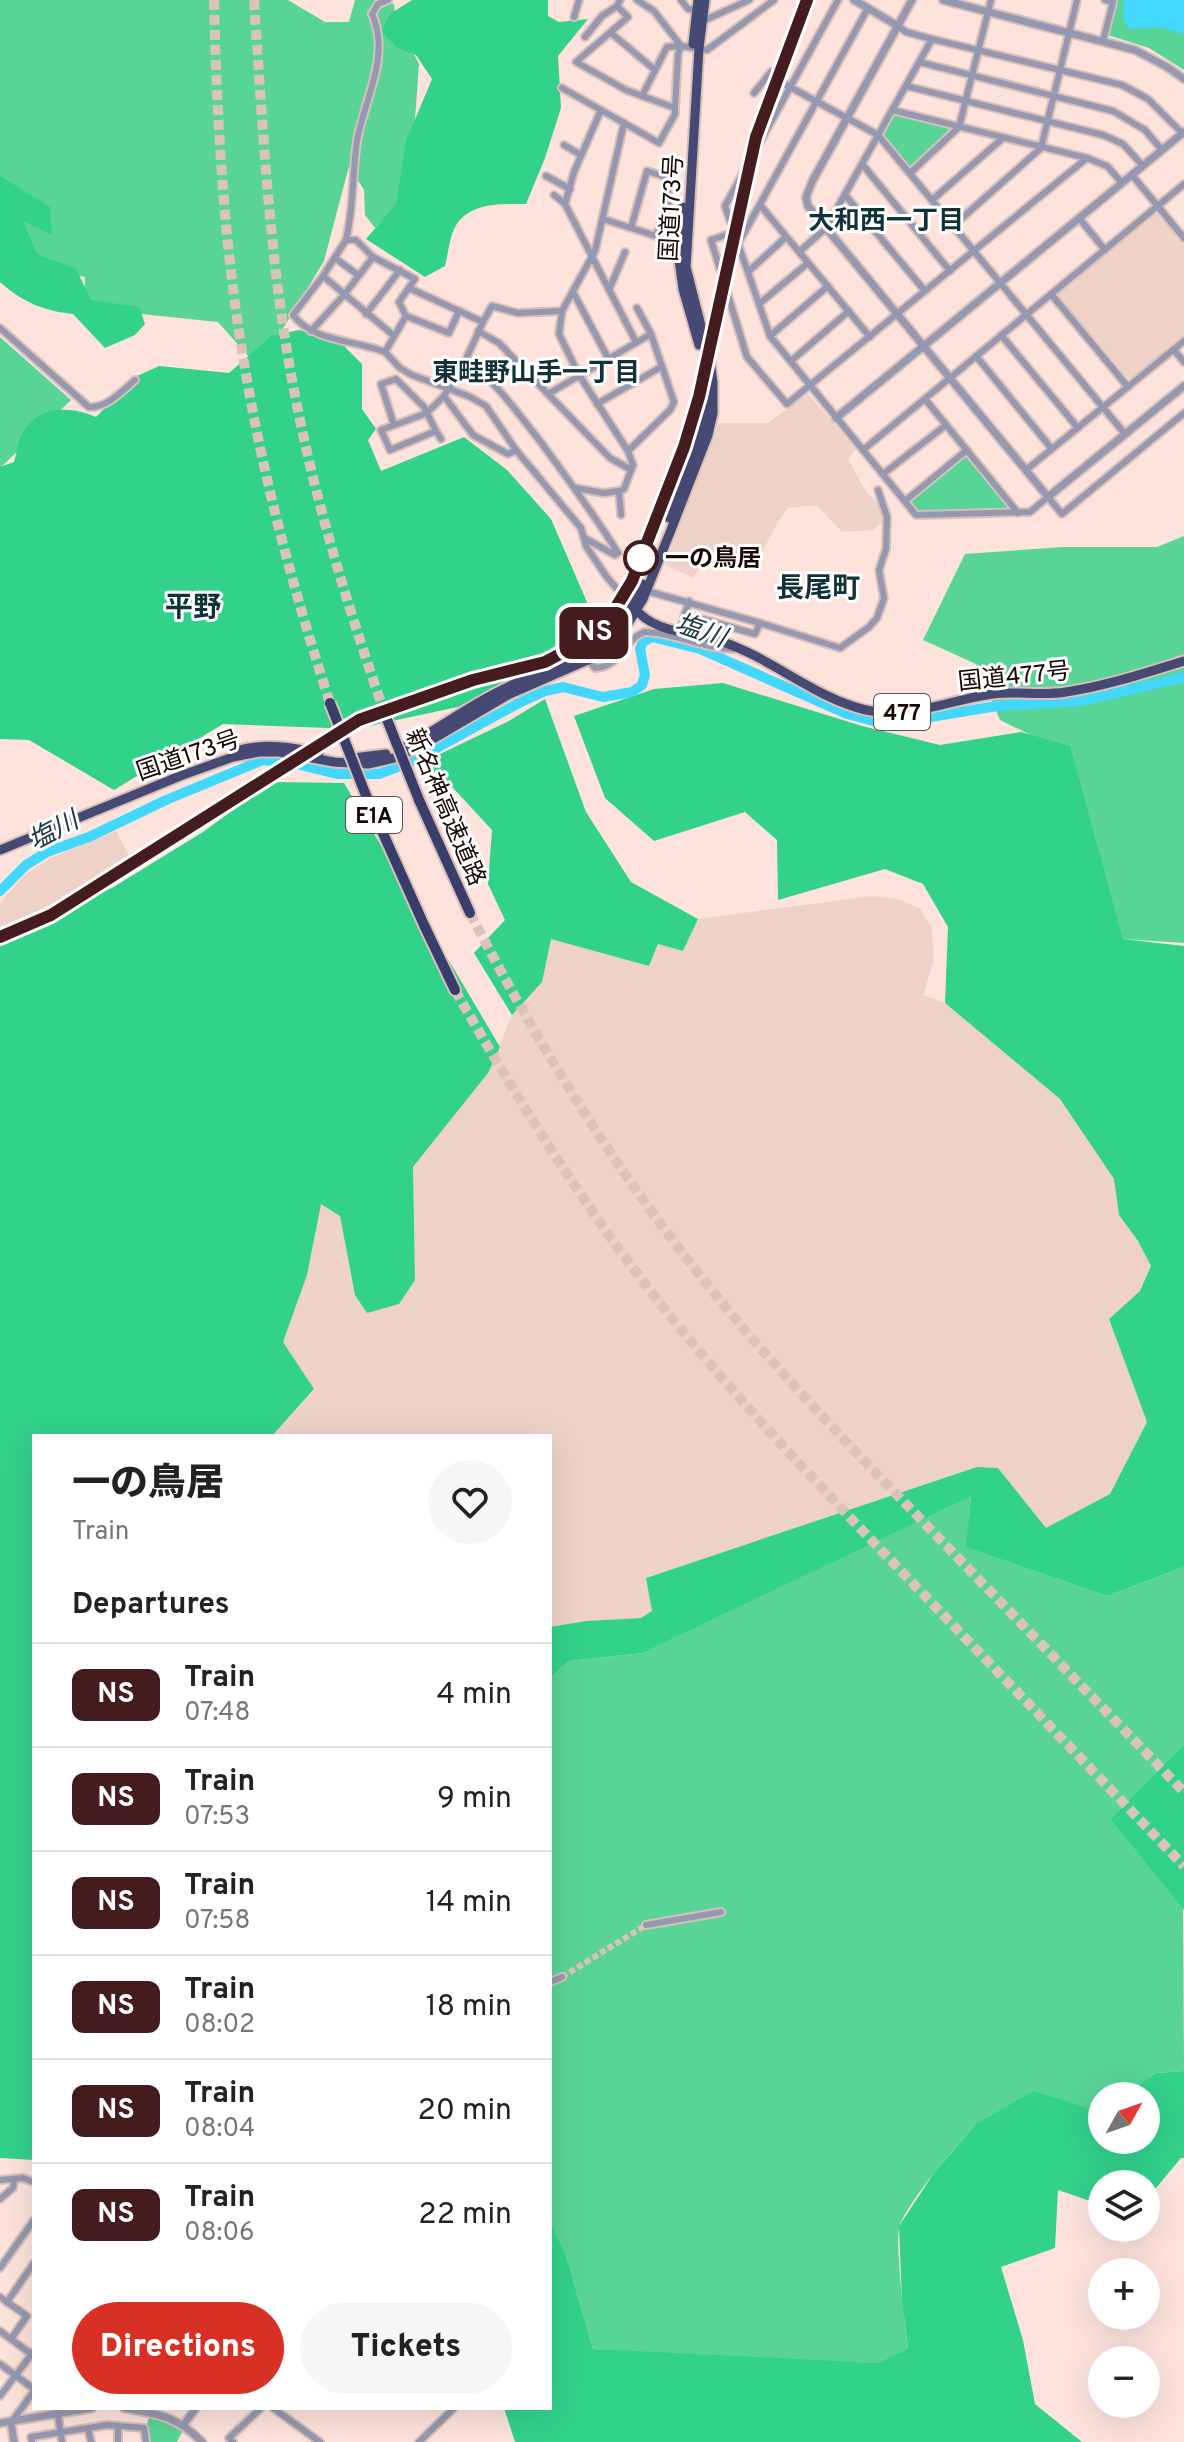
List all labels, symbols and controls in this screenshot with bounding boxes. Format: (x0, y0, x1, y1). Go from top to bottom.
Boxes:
street label: 国道173号 (655, 154, 691, 263)
district label: 大和西一丁目 (808, 206, 964, 239)
district label: 東畦野山手一丁目 (432, 358, 640, 391)
marker: 一の鳥居 (624, 541, 658, 575)
place label: 一の鳥居 (665, 545, 761, 575)
district label: 長尾町 (776, 572, 860, 608)
district label: 平野 (165, 591, 221, 627)
line badge: NS (558, 607, 630, 659)
water label: 塩川 (670, 608, 733, 657)
text: NS (575, 615, 613, 651)
street label: 国道477号 (957, 657, 1072, 699)
road number: 477 (874, 694, 930, 730)
street label: 国道173号 (133, 725, 244, 789)
street label: 新名神高速道路 (398, 725, 491, 891)
road number: E1A (346, 797, 402, 833)
water label: 塩川 (23, 804, 88, 859)
button: heart (428, 1460, 512, 1544)
text: 一の鳥居 (72, 1461, 224, 1510)
text: Train (72, 1516, 129, 1549)
text: Departures (72, 1587, 230, 1624)
text: Train (184, 1660, 255, 1697)
text: NS (97, 1677, 135, 1713)
text: 4 min (436, 1677, 512, 1714)
text: 07:48 (184, 1697, 250, 1730)
text: Train (184, 1764, 255, 1801)
text: NS (97, 1781, 135, 1817)
text: 9 min (437, 1781, 512, 1818)
text: 07:53 (184, 1801, 250, 1834)
text: Train (184, 1868, 255, 1905)
text: NS (97, 1885, 135, 1921)
text: 14 min (426, 1885, 512, 1922)
text: 07:58 (184, 1905, 250, 1938)
text: Train (184, 1972, 255, 2009)
text: NS (97, 1989, 135, 2025)
text: 18 min (426, 1989, 512, 2026)
text: 08:02 (184, 2009, 255, 2042)
text: Train (184, 2076, 255, 2113)
north arrow (1088, 2082, 1160, 2154)
map controls (1088, 2082, 1160, 2418)
text: NS (97, 2093, 135, 2129)
text: 20 min (417, 2093, 512, 2130)
text: 08:04 (184, 2113, 255, 2146)
button: layers (1088, 2170, 1160, 2242)
text: Train (184, 2180, 255, 2217)
text: NS (97, 2197, 135, 2233)
text: 22 min (418, 2197, 512, 2234)
text: 08:06 (184, 2217, 255, 2250)
button: + (1088, 2258, 1160, 2330)
button: Directions (72, 2302, 284, 2394)
button: Tickets (300, 2302, 512, 2394)
button: − (1088, 2346, 1160, 2418)

